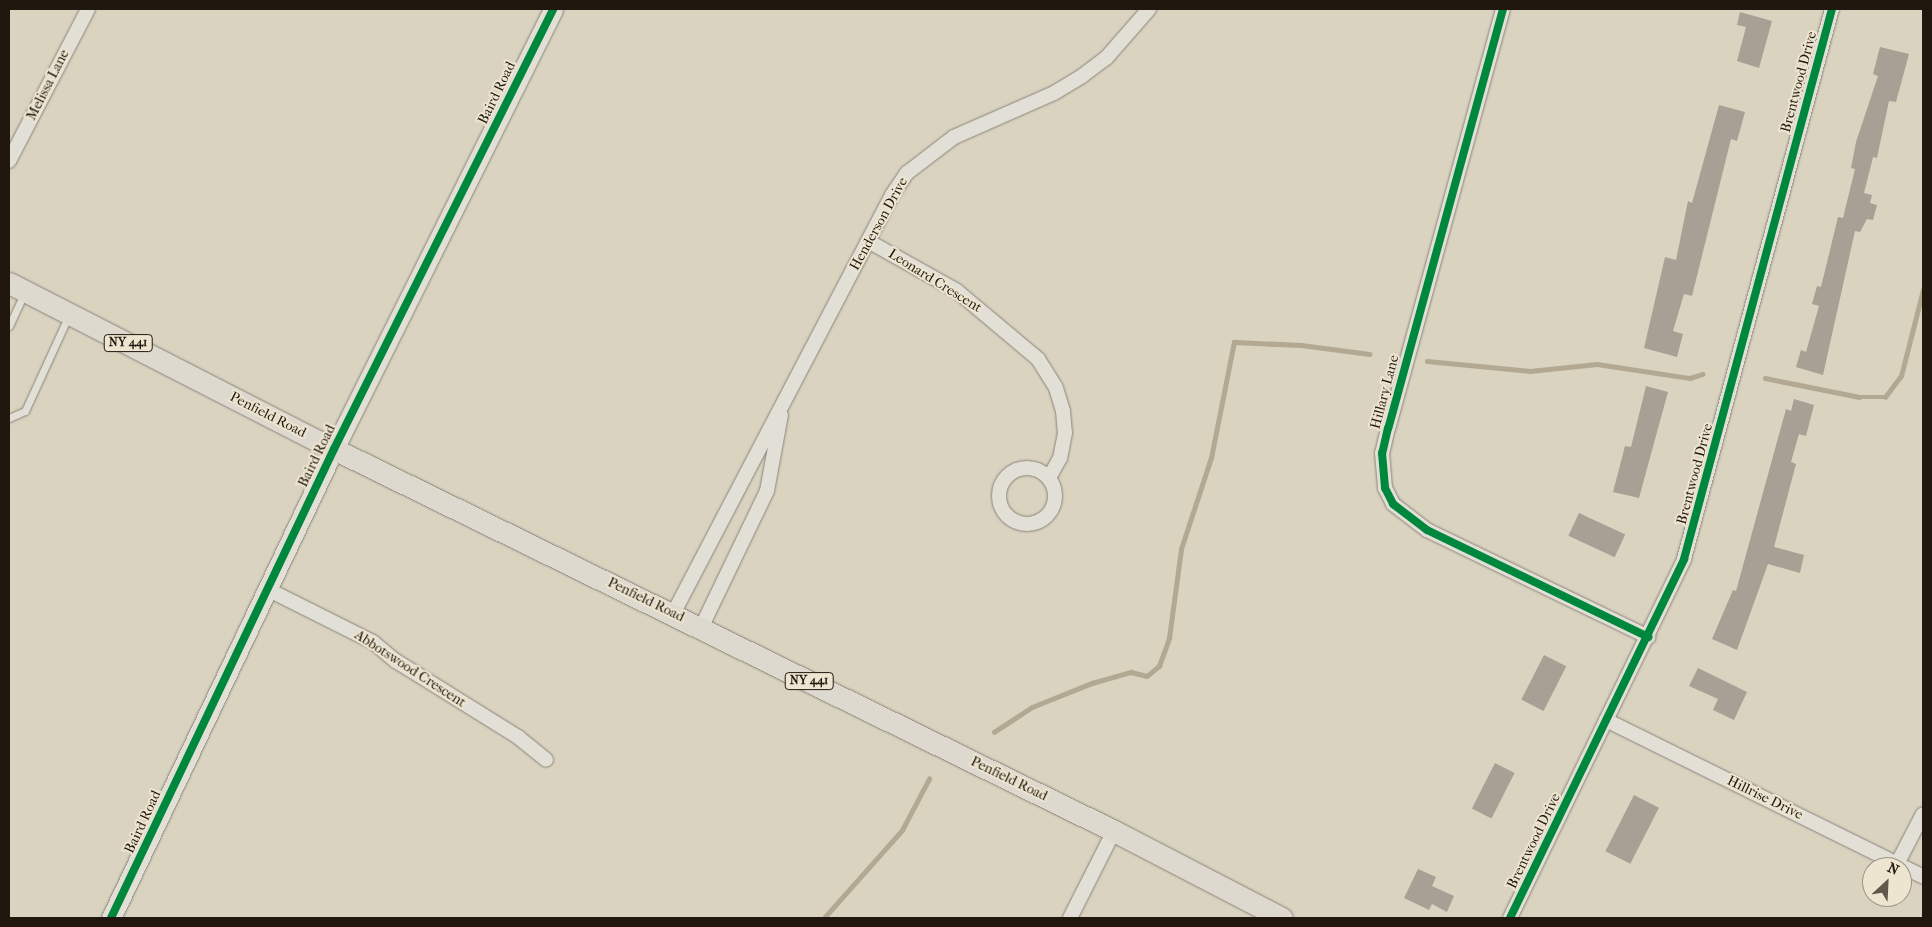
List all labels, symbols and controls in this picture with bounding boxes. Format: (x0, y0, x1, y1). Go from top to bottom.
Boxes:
street label: Brentwood Drive (1777, 30, 1821, 134)
street label: Melissa Lane (23, 47, 73, 123)
street label: Baird Road (475, 59, 519, 127)
street label: Henderson Drive (846, 174, 912, 274)
street label: Leonard Crescent (885, 246, 985, 316)
road number: NY 441 (103, 333, 153, 352)
street label: Hillary Lane (1367, 353, 1403, 431)
street label: Penfield Road (227, 389, 309, 441)
street label: Baird Road (295, 422, 339, 490)
street label: Brentwood Drive (1673, 422, 1717, 526)
street label: Penfield Road (605, 574, 687, 626)
street label: Abbotswood Crescent (351, 627, 469, 711)
road number: NY 441 (784, 671, 834, 690)
street label: Penfield Road (968, 753, 1050, 805)
street label: Hillrise Drive (1724, 772, 1806, 824)
street label: Baird Road (121, 788, 165, 856)
street label: Brentwood Drive (1504, 791, 1564, 891)
north arrow (1862, 857, 1912, 907)
text: N (1885, 859, 1902, 879)

